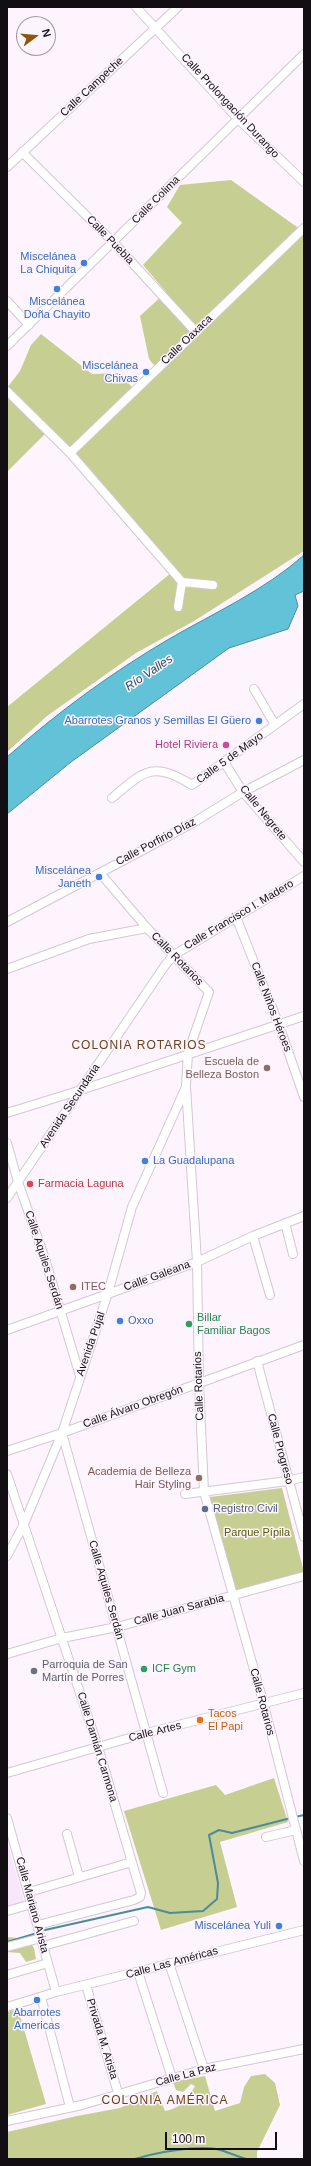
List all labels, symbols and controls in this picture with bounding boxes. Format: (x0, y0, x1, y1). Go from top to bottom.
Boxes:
north arrow (16, 16, 56, 56)
text: N (40, 27, 53, 38)
street label: Calle Prolongación Durango (178, 51, 282, 161)
street label: Calle Campeche (58, 54, 126, 120)
street label: Calle Colima (129, 173, 183, 227)
street label: Calle Puebla (84, 213, 136, 267)
place label: Miscelánea La Chiquita (20, 250, 76, 276)
marker: Miscelánea La Chiquita (79, 258, 89, 268)
marker: Miscelánea Doña Chayito (52, 284, 62, 294)
place label: Miscelánea Doña Chayito (24, 295, 90, 321)
street label: Calle Oaxaca (159, 312, 215, 368)
place label: Miscelánea Chivas (82, 359, 138, 385)
marker: Miscelánea Chivas (141, 367, 151, 377)
water label: Río Valles (122, 652, 176, 694)
place label: Abarrotes Granos y Semillas El Güero (65, 714, 251, 728)
marker: Abarrotes Granos y Semillas El Güero (254, 716, 264, 726)
street label: Calle 5 de Mayo (194, 729, 266, 787)
place label: Hotel Riviera (155, 738, 218, 752)
marker: Hotel Riviera (221, 740, 231, 750)
street label: Calle Negrete (237, 783, 289, 843)
street label: Calle Porfirio Díaz (114, 815, 198, 869)
place label: Miscelánea Janeth (35, 864, 91, 890)
marker: Miscelánea Janeth (94, 872, 104, 882)
street label: Calle Francisco I. Madero (182, 877, 296, 953)
street label: Calle Rotarios (148, 930, 206, 988)
street label: Calle Niños Héroes (248, 960, 294, 1054)
district label: COLONIA ROTARIOS (71, 1039, 207, 1053)
place label: Escuela de Belleza Boston (186, 1055, 259, 1081)
street label: Avenida Secundaria (37, 1062, 103, 1150)
marker: Escuela de Belleza Boston (262, 1063, 272, 1073)
place label: La Guadalupana (153, 1154, 234, 1168)
marker: La Guadalupana (140, 1156, 150, 1166)
place label: Farmacia Laguna (38, 1177, 124, 1191)
marker: Farmacia Laguna (25, 1179, 35, 1189)
street label: Calle Aquiles Serdán (22, 1209, 66, 1311)
street label: Calle Galeana (122, 1258, 192, 1294)
place label: ITEC (81, 1280, 106, 1294)
marker: ITEC (68, 1282, 78, 1292)
street label: Avenida Pujal (74, 1310, 108, 1378)
place label: Billar Familiar Bagos (197, 1311, 270, 1337)
place label: Oxxo (128, 1314, 154, 1328)
marker: Oxxo (115, 1316, 125, 1326)
marker: Billar Familiar Bagos (184, 1319, 194, 1329)
street label: Calle Rotarios (191, 1351, 207, 1421)
street label: Calle Álvaro Obregón (81, 1383, 185, 1431)
street label: Calle Progreso (264, 1412, 296, 1486)
place label: Academia de Belleza Hair Styling (88, 1465, 191, 1491)
marker: Academia de Belleza Hair Styling (194, 1473, 204, 1483)
place label: Registro Civil (213, 1502, 278, 1516)
marker: Registro Civil (200, 1504, 210, 1514)
park label: Parque Pípila (224, 1526, 290, 1540)
street label: Calle Aquiles Serdán (85, 1539, 127, 1641)
street label: Calle Juan Sarabia (132, 1592, 226, 1628)
place label: Parroquia de San Martín de Porres (42, 1658, 128, 1684)
place label: ICF Gym (152, 1662, 196, 1676)
marker: ICF Gym (139, 1664, 149, 1674)
marker: Parroquia de San Martín de Porres (29, 1666, 39, 1676)
street label: Calle Rotarios (247, 1667, 277, 1737)
street label: Calle Damián Carmona (74, 1690, 120, 1804)
place label: Tacos El Papi (208, 1707, 243, 1733)
marker: Tacos El Papi (195, 1715, 205, 1725)
street label: Calle Artes (127, 1719, 183, 1745)
street label: Calle Mariano Arista (13, 1855, 51, 1955)
place label: Miscelánea Yuli (195, 1919, 271, 1933)
marker: Miscelánea Yuli (274, 1921, 284, 1931)
street label: Calle Las Américas (125, 1944, 219, 1982)
marker: Abarrotes Americas (32, 1995, 42, 2005)
street label: Privada M. Arista (83, 1997, 121, 2081)
place label: Abarrotes Americas (13, 2006, 61, 2032)
street label: Calle La Paz (154, 2061, 218, 2089)
district label: COLONIA AMÉRICA (101, 2094, 229, 2108)
scale bar (167, 2124, 279, 2150)
text: 100 m (172, 2132, 205, 2146)

